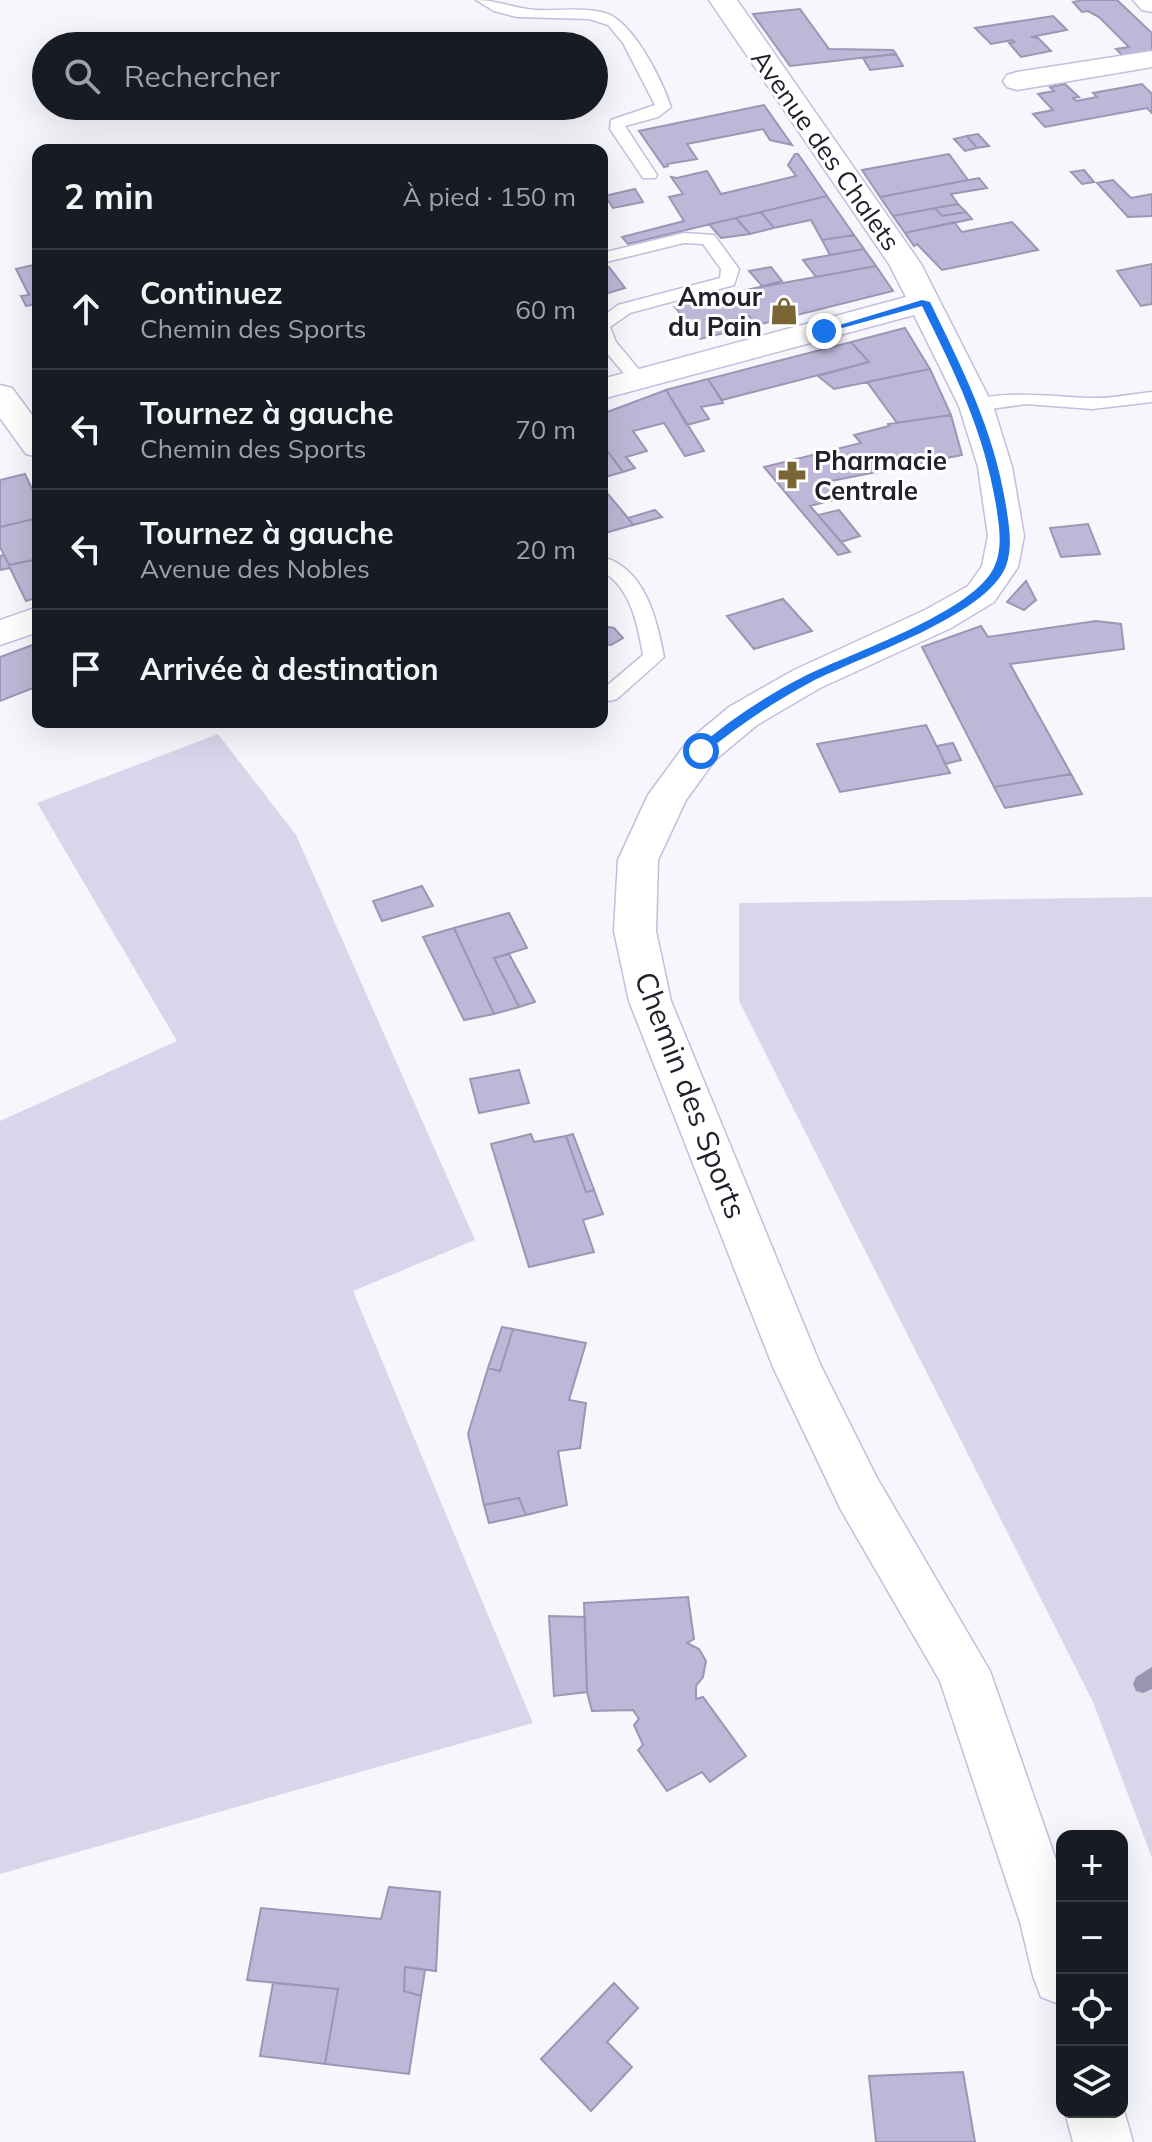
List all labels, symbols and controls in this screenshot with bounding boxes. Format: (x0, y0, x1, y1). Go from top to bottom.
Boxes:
search box (32, 32, 608, 120)
street label: Avenue des Chalets (744, 43, 908, 257)
icon: search (60, 54, 104, 98)
text: Rechercher (124, 57, 280, 95)
text: 2 min (64, 175, 154, 218)
text: À pied · 150 m (403, 180, 576, 213)
text: Continuez (140, 274, 283, 312)
place label: Amour du Pain (668, 280, 763, 343)
icon: ahead (64, 287, 108, 331)
text: 60 m (515, 293, 576, 326)
shop icon: Amour du Pain (769, 296, 799, 326)
text: Chemin des Sports (140, 312, 366, 345)
route end (806, 313, 842, 349)
text: Tournez à gauche (140, 394, 394, 432)
icon: left (64, 407, 108, 451)
text: 70 m (515, 413, 576, 446)
text: Chemin des Sports (140, 432, 366, 465)
place label: Pharmacie Centrale (814, 444, 947, 507)
pharmacy icon: Pharmacie Centrale (777, 460, 807, 490)
text: Tournez à gauche (140, 514, 394, 552)
icon: left (64, 527, 108, 571)
text: 20 m (515, 533, 576, 566)
text: Avenue des Nobles (140, 552, 370, 585)
icon: arrive (64, 647, 108, 691)
text: Arrivée à destination (140, 650, 439, 688)
route start (683, 733, 719, 769)
street label: Chemin des Sports (626, 966, 756, 1224)
map controls (1056, 1830, 1128, 2118)
button: + (1056, 1830, 1128, 1902)
button: − (1056, 1902, 1128, 1974)
button: locate (1056, 1974, 1128, 2046)
button: layers (1056, 2046, 1128, 2118)

